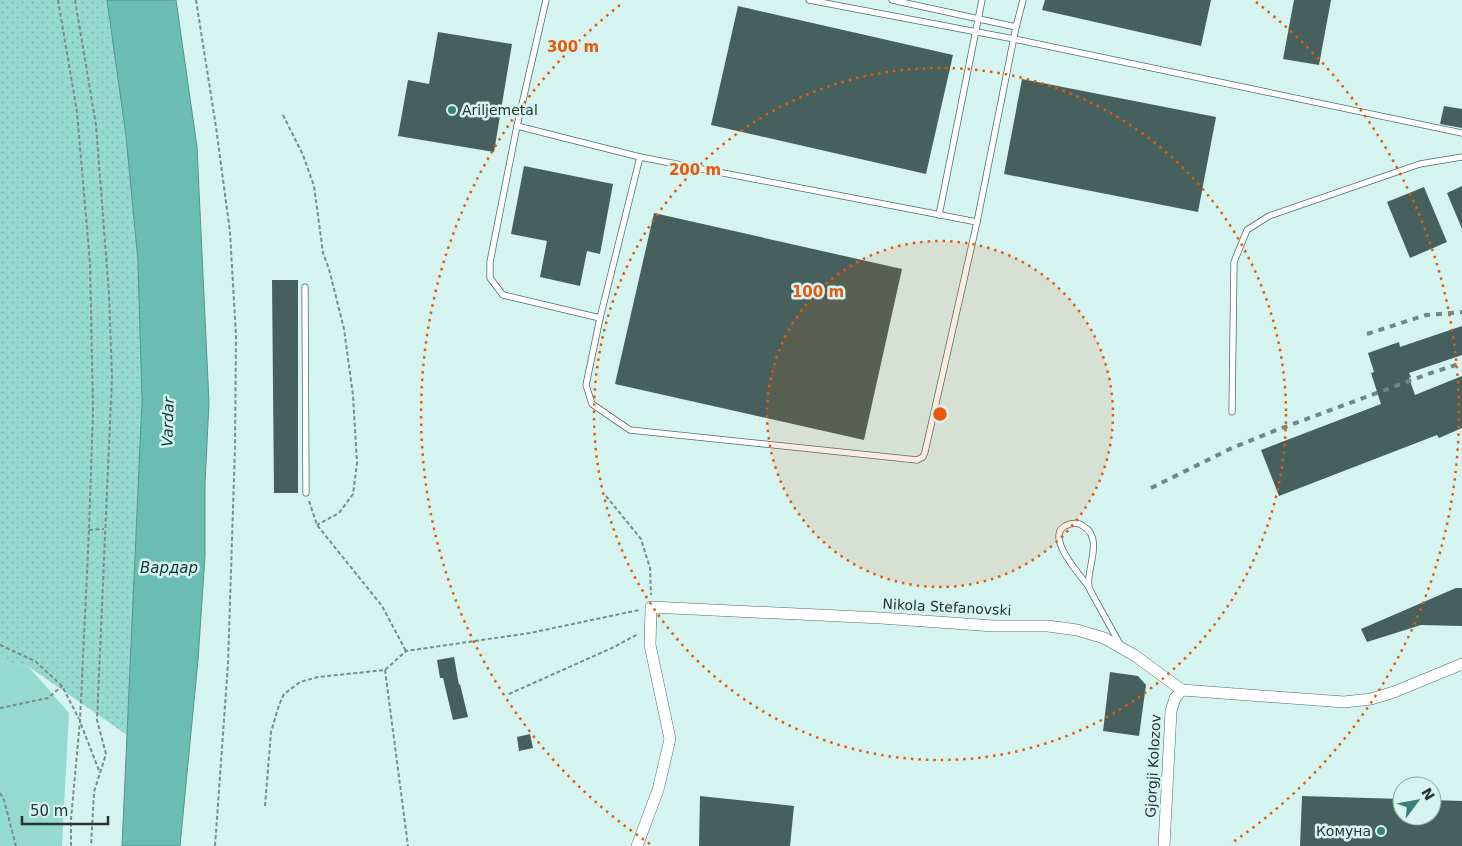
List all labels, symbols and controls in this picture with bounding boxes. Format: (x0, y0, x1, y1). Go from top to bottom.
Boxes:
text: 300 m (547, 38, 599, 56)
place label: Ariljemetal (462, 102, 538, 118)
marker: Ariljemetal (446, 104, 458, 116)
text: 200 m (669, 161, 721, 179)
text: 100 m (792, 283, 844, 301)
water label: Vardar (158, 396, 178, 447)
centre of rings (931, 405, 949, 423)
water label: Вардар (140, 559, 198, 577)
street label: Nikola Stefanovski (882, 596, 1012, 618)
street label: Gjorgji Kolozov (1142, 714, 1164, 818)
north arrow (1392, 776, 1442, 826)
text: N (1418, 785, 1438, 803)
scale bar (22, 794, 109, 826)
text: 50 m (30, 802, 68, 820)
place label: Комуна (1316, 823, 1371, 839)
marker: Комуна (1375, 825, 1387, 837)

